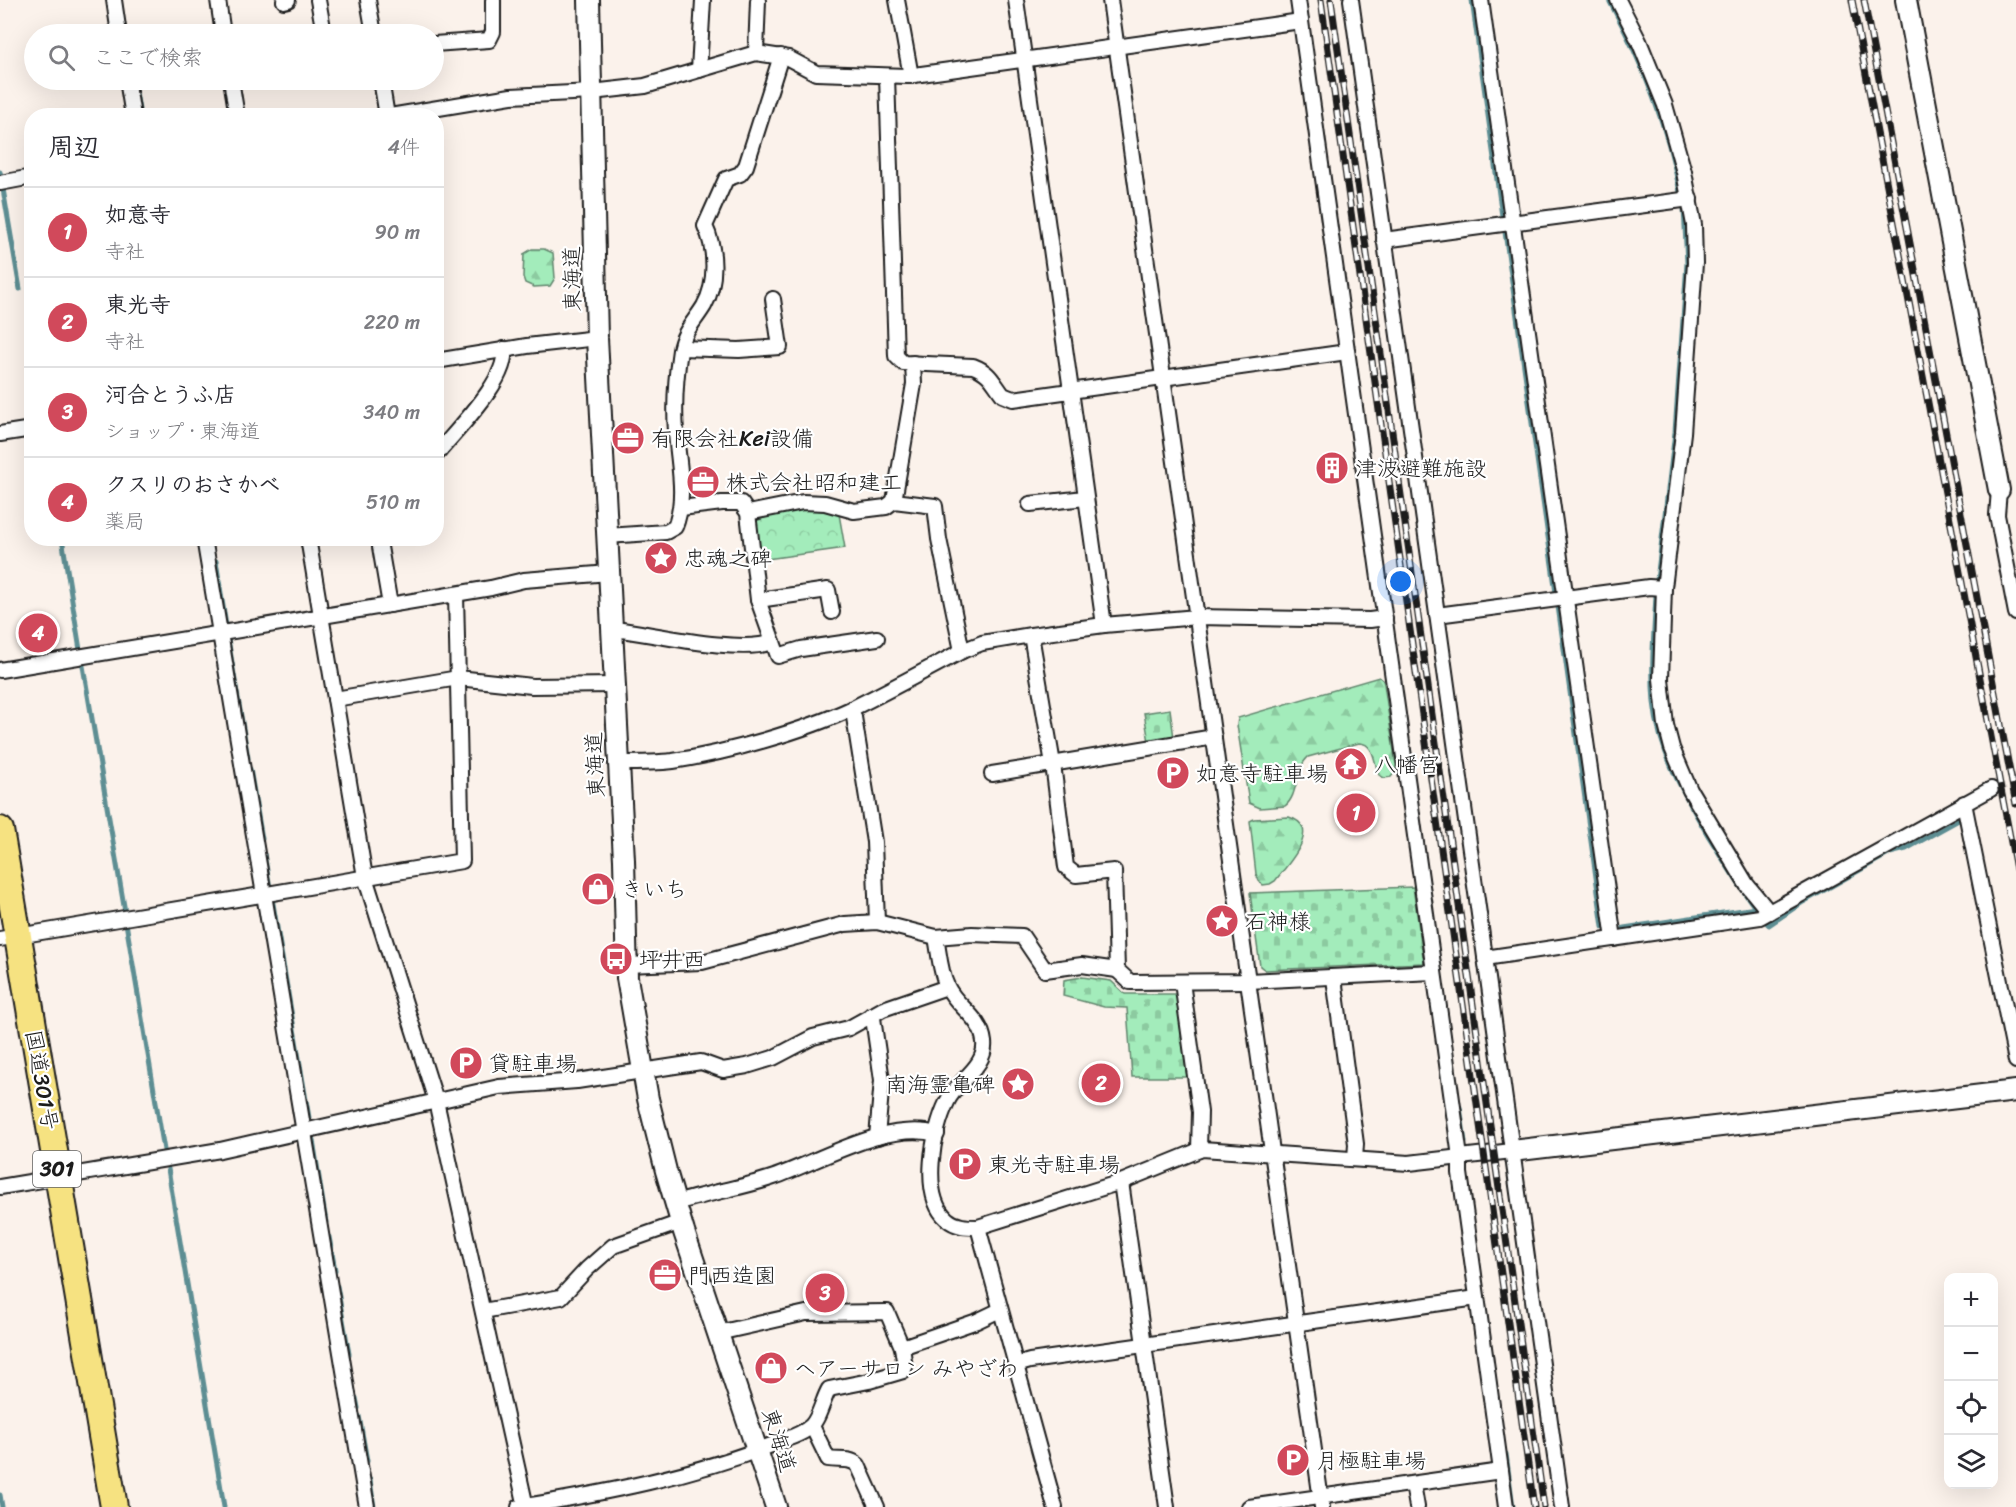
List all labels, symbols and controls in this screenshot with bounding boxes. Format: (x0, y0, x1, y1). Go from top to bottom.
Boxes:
search box (24, 24, 444, 90)
text: ここで検索 (93, 38, 203, 77)
icon: search (45, 41, 78, 74)
text: 周辺 (48, 124, 100, 170)
text: 4件 (388, 130, 420, 165)
text: 如意寺 (105, 195, 171, 234)
text: 1 (63, 215, 72, 250)
text: 90 m (375, 215, 420, 250)
text: 寺社 (105, 234, 145, 269)
street label: 東海道 (552, 246, 592, 312)
text: 東光寺 (105, 285, 171, 324)
text: 2 (62, 305, 73, 340)
text: 220 m (364, 305, 420, 340)
text: 寺社 (105, 324, 145, 359)
text: 河合とうふ店 (105, 375, 236, 414)
text: 3 (62, 395, 73, 430)
text: 340 m (363, 395, 420, 430)
text: ショップ · 東海道 (105, 414, 260, 449)
place label: 有限会社Kei設備 (651, 419, 814, 458)
office icon: 有限会社Kei設備 (610, 420, 646, 456)
place label: 津波避難施設 (1355, 449, 1487, 488)
building icon: 津波避難施設 (1314, 450, 1350, 486)
place label: 株式会社昭和建工 (726, 463, 902, 502)
office icon: 株式会社昭和建工 (685, 464, 721, 500)
text: クスリのおさかべ (105, 465, 281, 504)
text: 4 (61, 485, 74, 520)
text: 510 m (366, 485, 420, 520)
text: 薬局 (105, 504, 145, 539)
place label: 忠魂之碑 (684, 539, 772, 578)
place icon: 忠魂之碑 (643, 540, 679, 576)
your location (1386, 567, 1415, 596)
pin: 4 (18, 610, 57, 656)
street label: 東海道 (574, 731, 616, 799)
place label: 八幡宮 (1374, 745, 1440, 784)
temple icon: 八幡宮 (1333, 746, 1369, 782)
place label: 如意寺駐車場 (1196, 754, 1328, 793)
parking icon: 如意寺駐車場 (1155, 755, 1191, 791)
pin: 1 (1336, 790, 1376, 836)
place label: きいち (621, 870, 687, 909)
shop icon: きいち (580, 871, 616, 907)
place label: 石神様 (1245, 902, 1311, 941)
place icon: 石神様 (1204, 903, 1240, 939)
place label: 坪井西 (639, 940, 705, 979)
bus stop icon: 坪井西 (598, 941, 634, 977)
street label: 国道301号 (14, 1027, 70, 1133)
place label: 貸駐車場 (489, 1044, 577, 1083)
parking icon: 貸駐車場 (448, 1045, 484, 1081)
pin: 2 (1082, 1060, 1120, 1106)
place label: 南海霊亀碑 (885, 1065, 995, 1104)
place icon: 南海霊亀碑 (1000, 1066, 1036, 1102)
place label: 東光寺駐車場 (988, 1145, 1120, 1184)
parking icon: 東光寺駐車場 (947, 1146, 983, 1182)
road number: 301 (33, 1151, 81, 1187)
place label: 門西造園 (688, 1256, 776, 1295)
office icon: 門西造園 (647, 1257, 683, 1293)
pin: 3 (806, 1270, 844, 1316)
map controls (1944, 1273, 1998, 1489)
button: + (1944, 1273, 1998, 1327)
button: − (1944, 1327, 1998, 1381)
place label: ヘアーサロン みやざわ (794, 1349, 1019, 1388)
shop icon: ヘアーサロン みやざわ (753, 1350, 789, 1386)
button: locate (1944, 1381, 1998, 1435)
street label: 東海道 (750, 1403, 808, 1477)
button: layers (1944, 1435, 1998, 1489)
place label: 月極駐車場 (1316, 1441, 1426, 1480)
parking icon: 月極駐車場 (1275, 1442, 1311, 1478)

